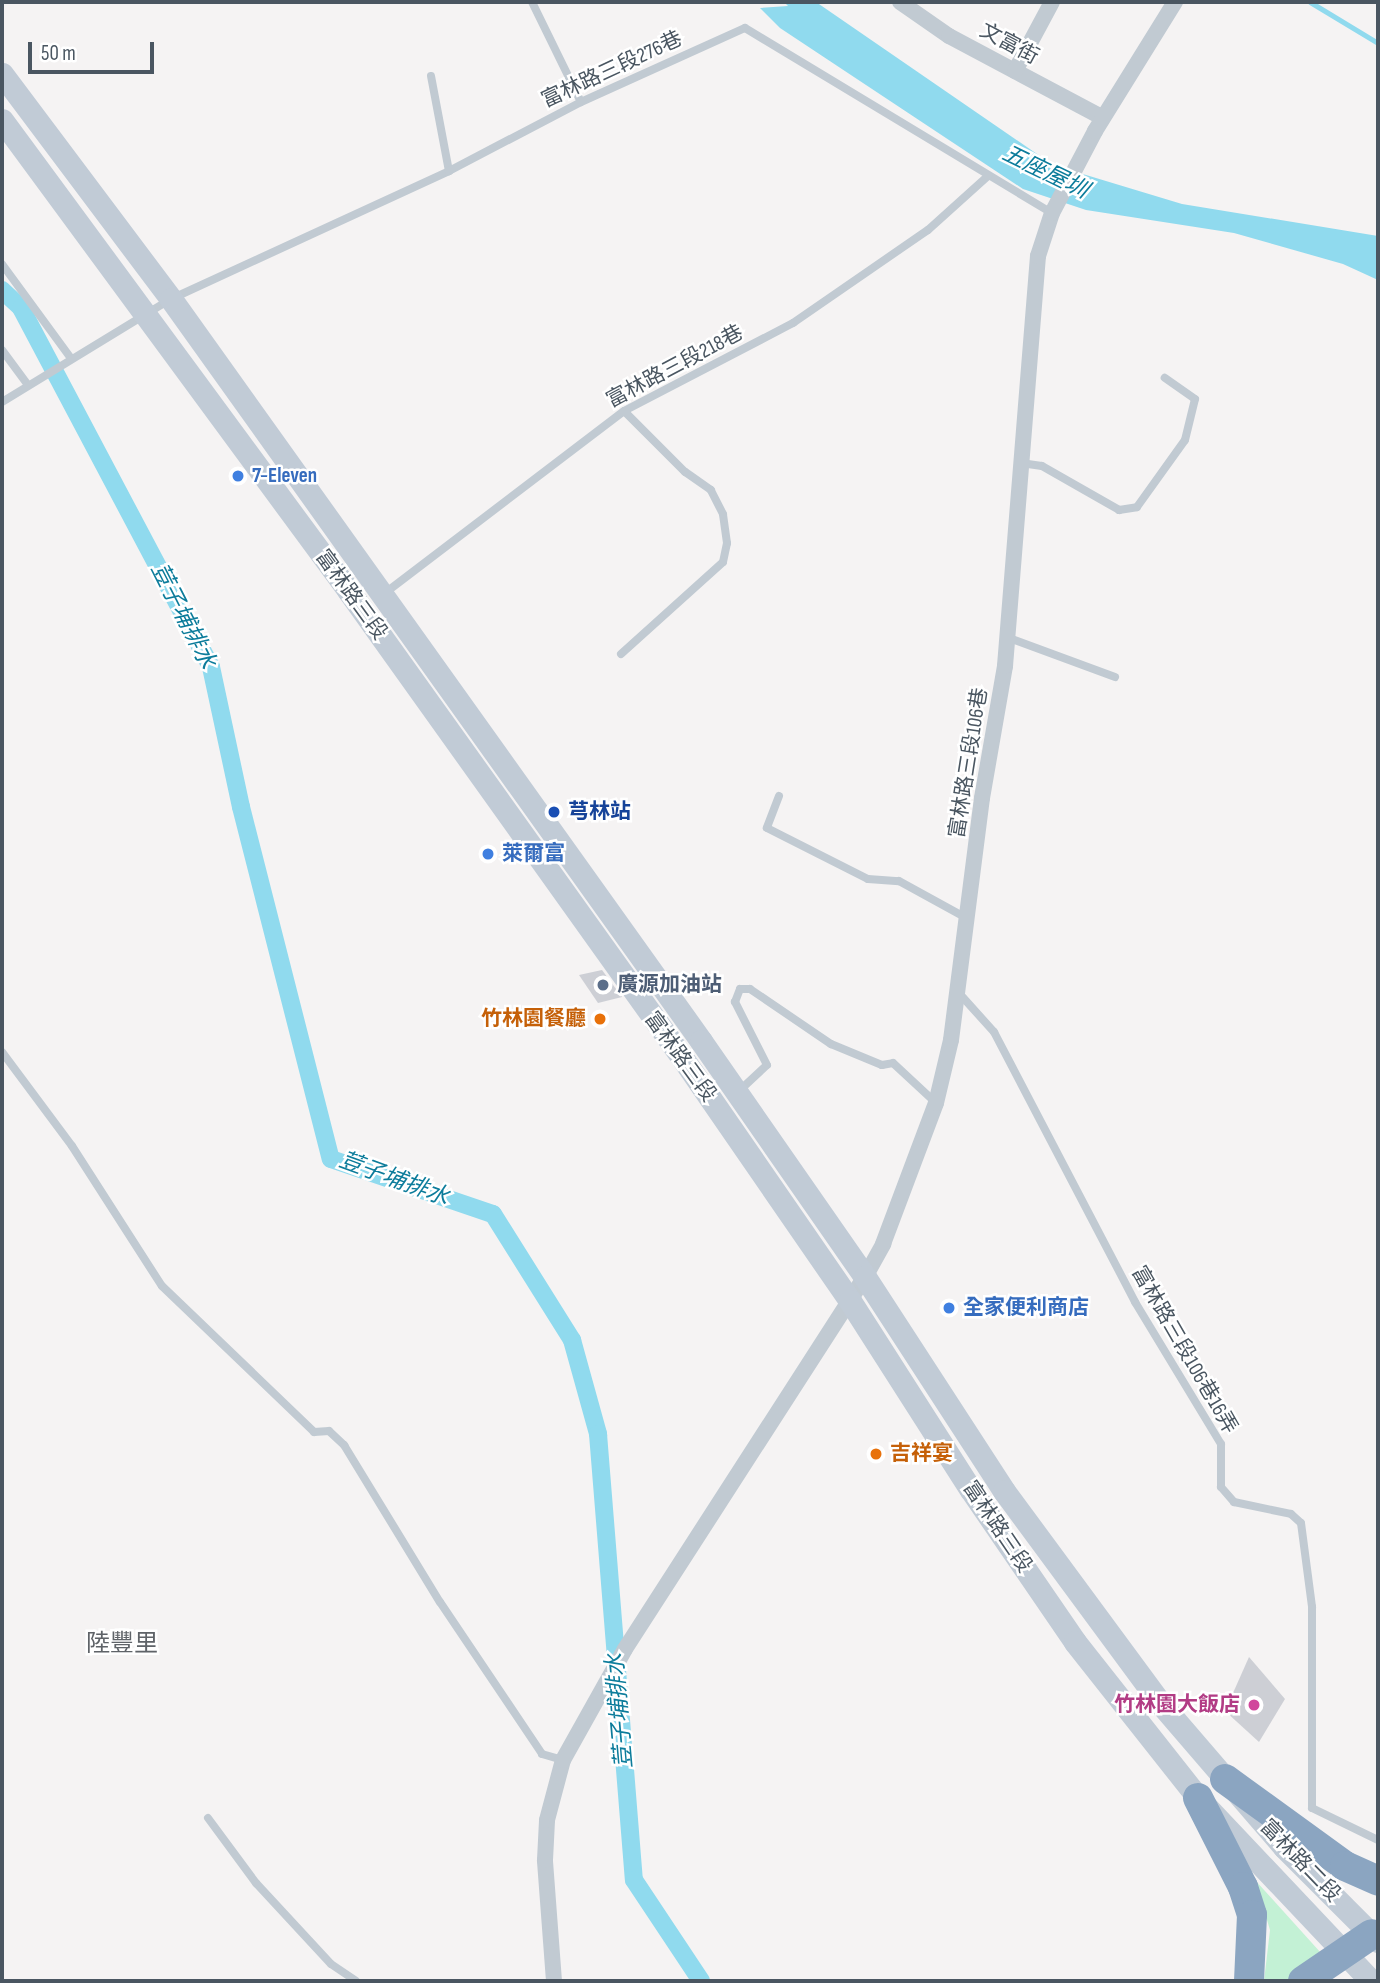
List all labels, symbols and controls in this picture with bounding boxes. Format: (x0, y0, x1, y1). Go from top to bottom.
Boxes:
street label: 文富街 (975, 18, 1043, 70)
street label: 富林路三段276巷 (538, 26, 686, 114)
scale bar (32, 28, 158, 72)
text: 50 m (41, 41, 76, 66)
water label: 五座屋圳 (998, 139, 1092, 205)
street label: 富林路三段218巷 (602, 320, 748, 414)
place label: 7-Eleven (252, 463, 317, 489)
marker: 7-Eleven (230, 468, 246, 484)
street label: 富林路三段 (310, 545, 392, 645)
water label: 荳子埔排水 (145, 559, 221, 673)
street label: 富林路三段106巷 (945, 686, 993, 840)
place label: 芎林站 (568, 799, 631, 825)
marker: 芎林站 (546, 804, 562, 820)
place label: 萊爾富 (502, 841, 565, 867)
marker: 萊爾富 (480, 846, 496, 862)
place label: 廣源加油站 (617, 972, 722, 998)
marker: 廣源加油站 (595, 977, 611, 993)
place label: 竹林園餐廳 (481, 1006, 586, 1032)
street label: 富林路三段 (639, 1007, 721, 1107)
marker: 竹林園餐廳 (592, 1011, 608, 1027)
water label: 荳子埔排水 (335, 1146, 453, 1212)
street label: 富林路三段106巷16弄 (1126, 1262, 1242, 1438)
place label: 全家便利商店 (963, 1295, 1089, 1321)
marker: 全家便利商店 (941, 1300, 957, 1316)
place label: 吉祥宴 (890, 1441, 953, 1467)
marker: 吉祥宴 (868, 1446, 884, 1462)
street label: 富林路三段 (957, 1476, 1037, 1578)
district label: 陸豐里 (86, 1630, 158, 1658)
water label: 荳子埔排水 (601, 1653, 639, 1769)
place label: 竹林園大飯店 (1114, 1692, 1240, 1718)
marker: 竹林園大飯店 (1246, 1697, 1262, 1713)
street label: 富林路二段 (1254, 1814, 1346, 1908)

